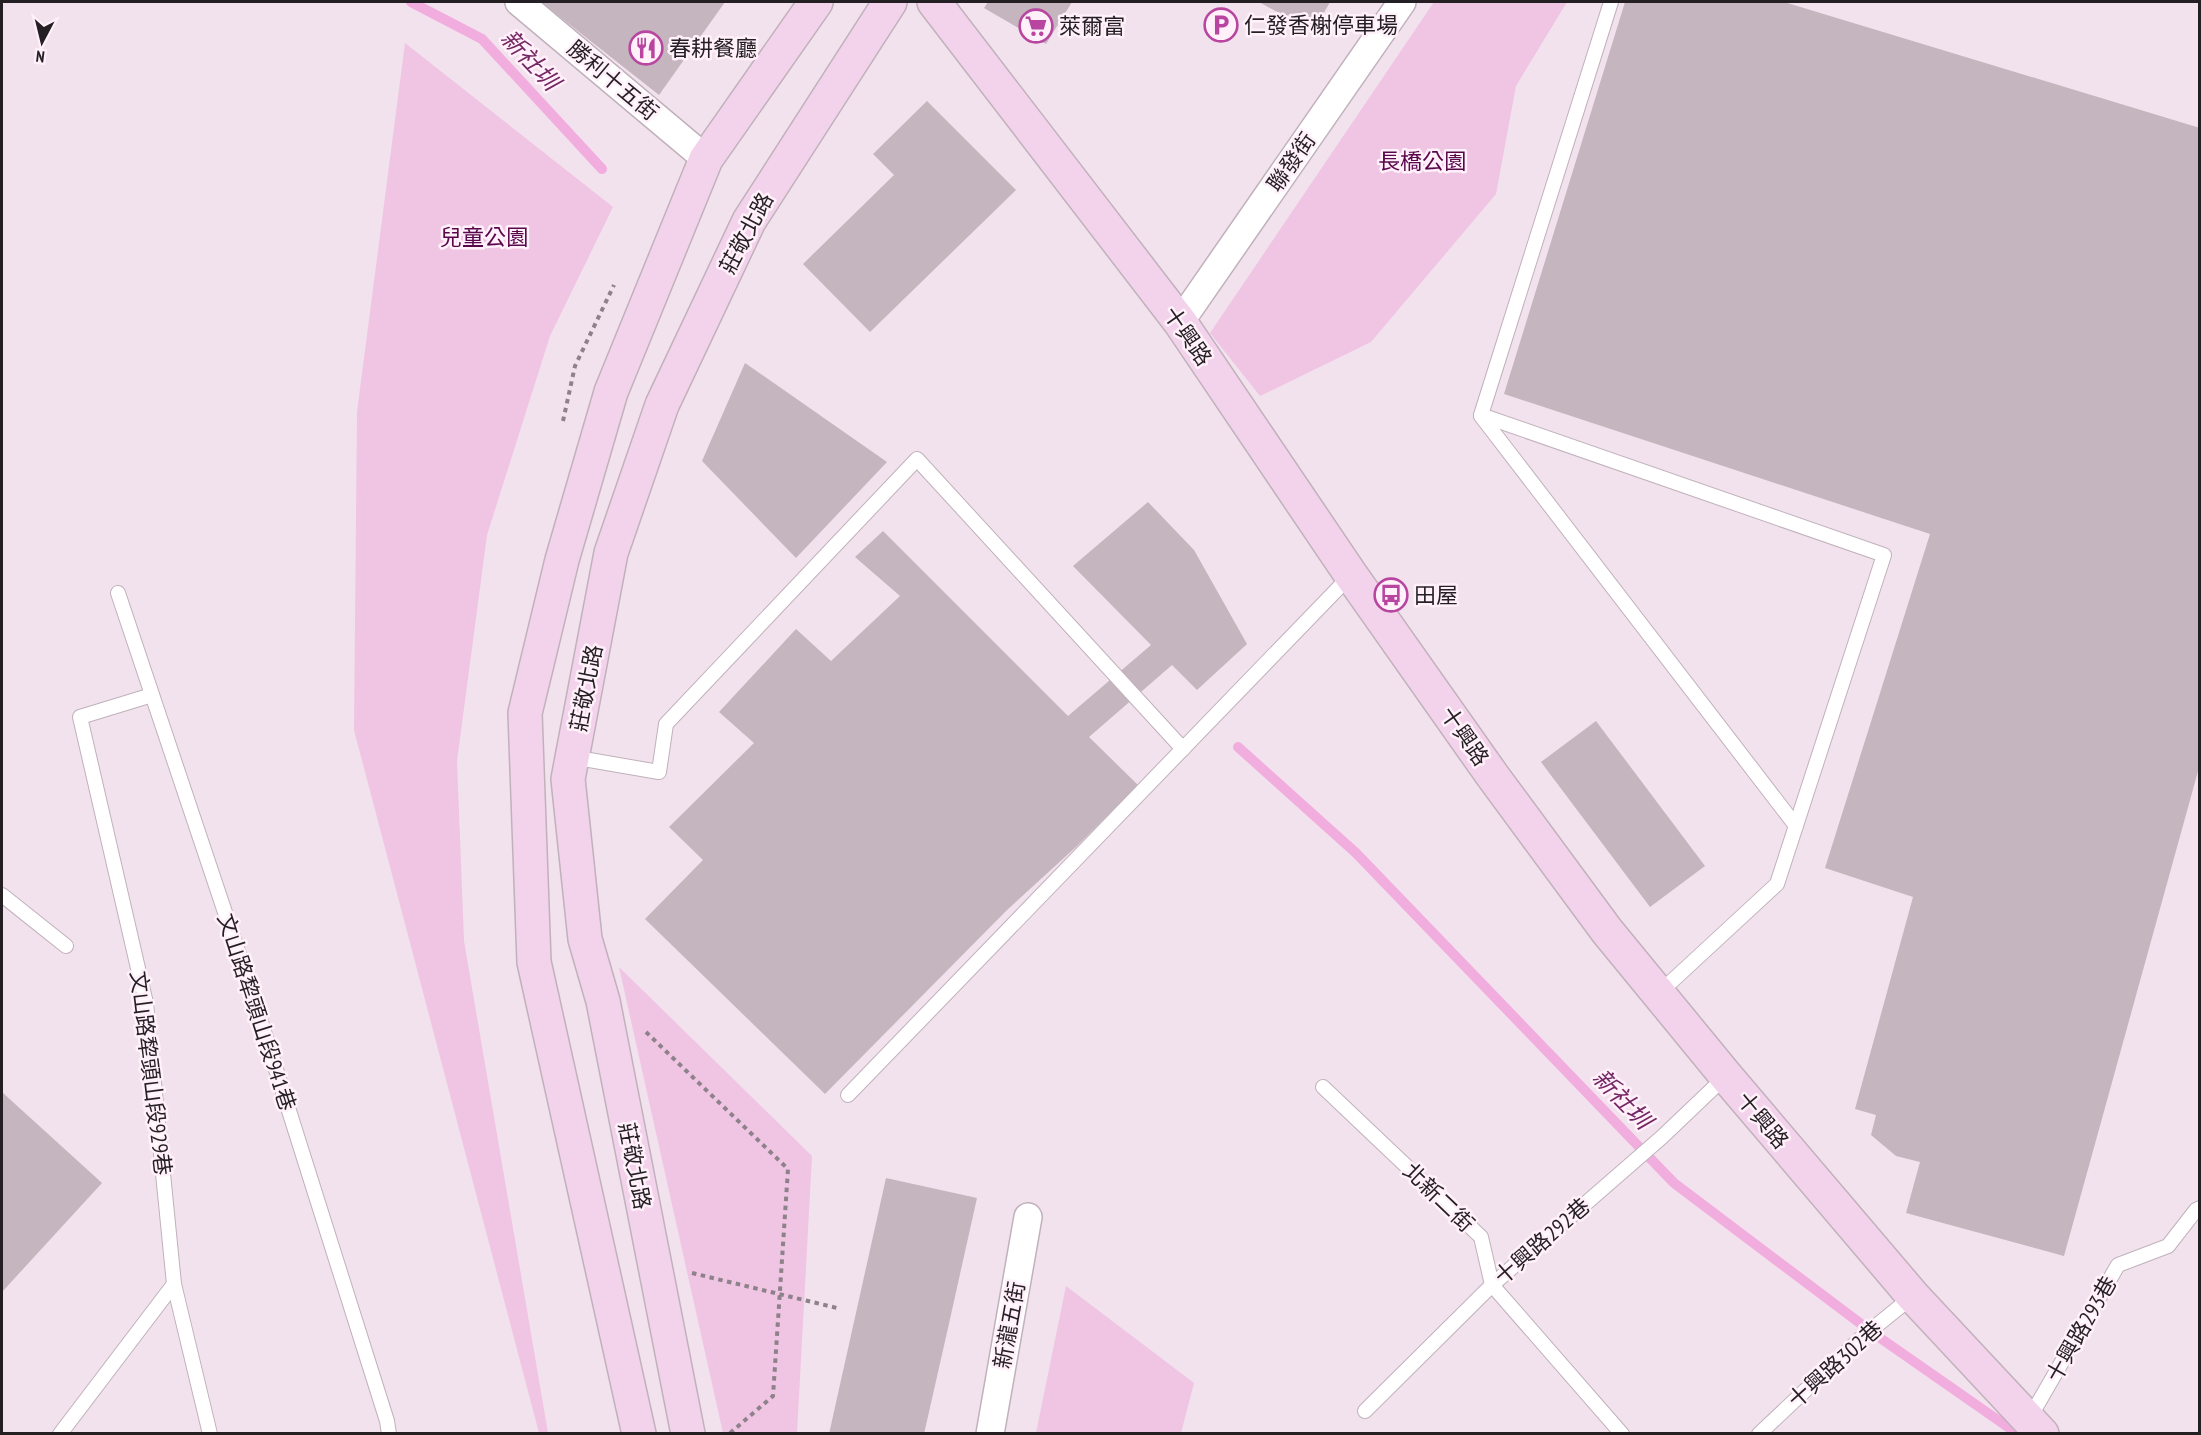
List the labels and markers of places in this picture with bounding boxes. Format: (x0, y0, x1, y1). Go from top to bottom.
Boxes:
parking icon: 仁發香榭停車場 (1203, 7, 1239, 43)
supermarket icon: 萊爾富 (1018, 8, 1054, 44)
place label: 仁發香榭停車場 (1244, 11, 1398, 39)
place label: 萊爾富 (1059, 12, 1125, 40)
restaurant icon: 春耕餐廳 (628, 30, 664, 66)
place label: 春耕餐廳 (669, 34, 757, 62)
bus stop icon: 田屋 (1373, 577, 1409, 613)
place label: 田屋 (1414, 581, 1458, 609)

